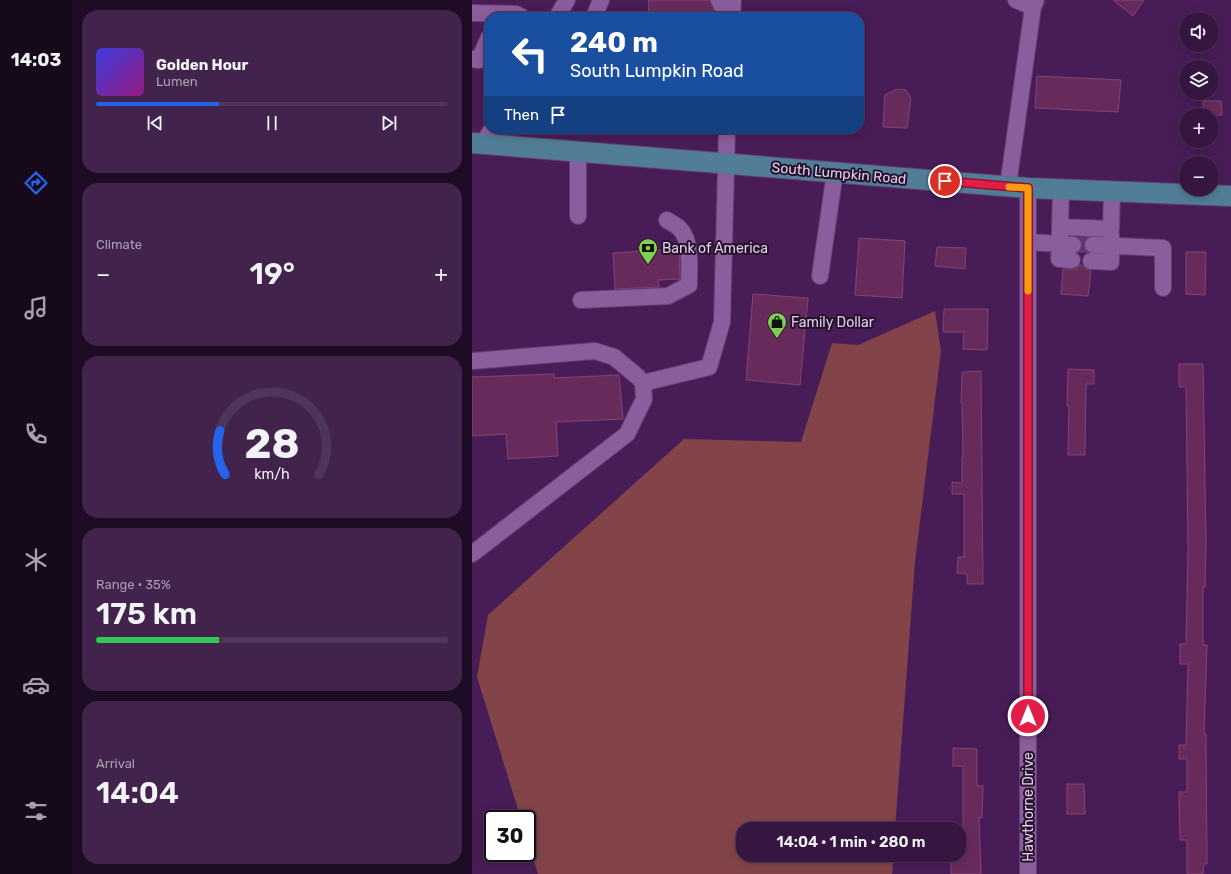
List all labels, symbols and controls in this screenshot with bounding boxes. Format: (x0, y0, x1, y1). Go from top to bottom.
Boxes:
map controls (1179, 12, 1219, 196)
button: sound (1179, 12, 1219, 52)
text: 240 m (570, 26, 658, 59)
icon: left (504, 28, 556, 80)
text: 14:03 (11, 49, 61, 71)
text: Golden Hour (156, 56, 248, 74)
text: South Lumpkin Road (570, 60, 744, 82)
button: layers (1179, 60, 1219, 100)
text: Lumen (156, 74, 198, 89)
icon: arrive (547, 104, 569, 126)
text: Then (504, 106, 539, 124)
button: + (1179, 108, 1219, 148)
icon: previous (144, 112, 166, 134)
icon: pause (261, 112, 283, 134)
icon: next (378, 112, 400, 134)
button: − (1179, 156, 1219, 196)
street label: South Lumpkin Road (771, 159, 907, 188)
pin (928, 164, 962, 198)
icon: directions (22, 169, 50, 197)
icon: arrive (934, 170, 956, 192)
text: Climate (96, 237, 142, 252)
bank icon: Bank of America (637, 237, 659, 265)
place label: Bank of America (662, 240, 768, 257)
text: 19° (250, 256, 295, 292)
text: − (96, 261, 110, 288)
text: + (434, 261, 448, 288)
icon: music (22, 294, 50, 322)
shop icon: Family Dollar (766, 311, 788, 339)
place label: Family Dollar (791, 314, 875, 331)
text: 28 (244, 419, 300, 468)
icon: phone (22, 420, 50, 448)
text: km/h (254, 466, 290, 483)
icon: climate (22, 546, 50, 574)
text: Range · 35% (96, 577, 171, 592)
text: 175 km (96, 596, 197, 632)
icon: car (22, 671, 50, 699)
position arrow (1007, 695, 1049, 737)
street label: Hawthorne Drive (1020, 752, 1037, 862)
text: Arrival (96, 756, 135, 771)
text: 14:04 (96, 775, 179, 811)
icon: filters (22, 797, 50, 825)
speed limit sign: 30 (484, 810, 536, 862)
text: 14:04 · 1 min · 280 m (777, 833, 925, 851)

